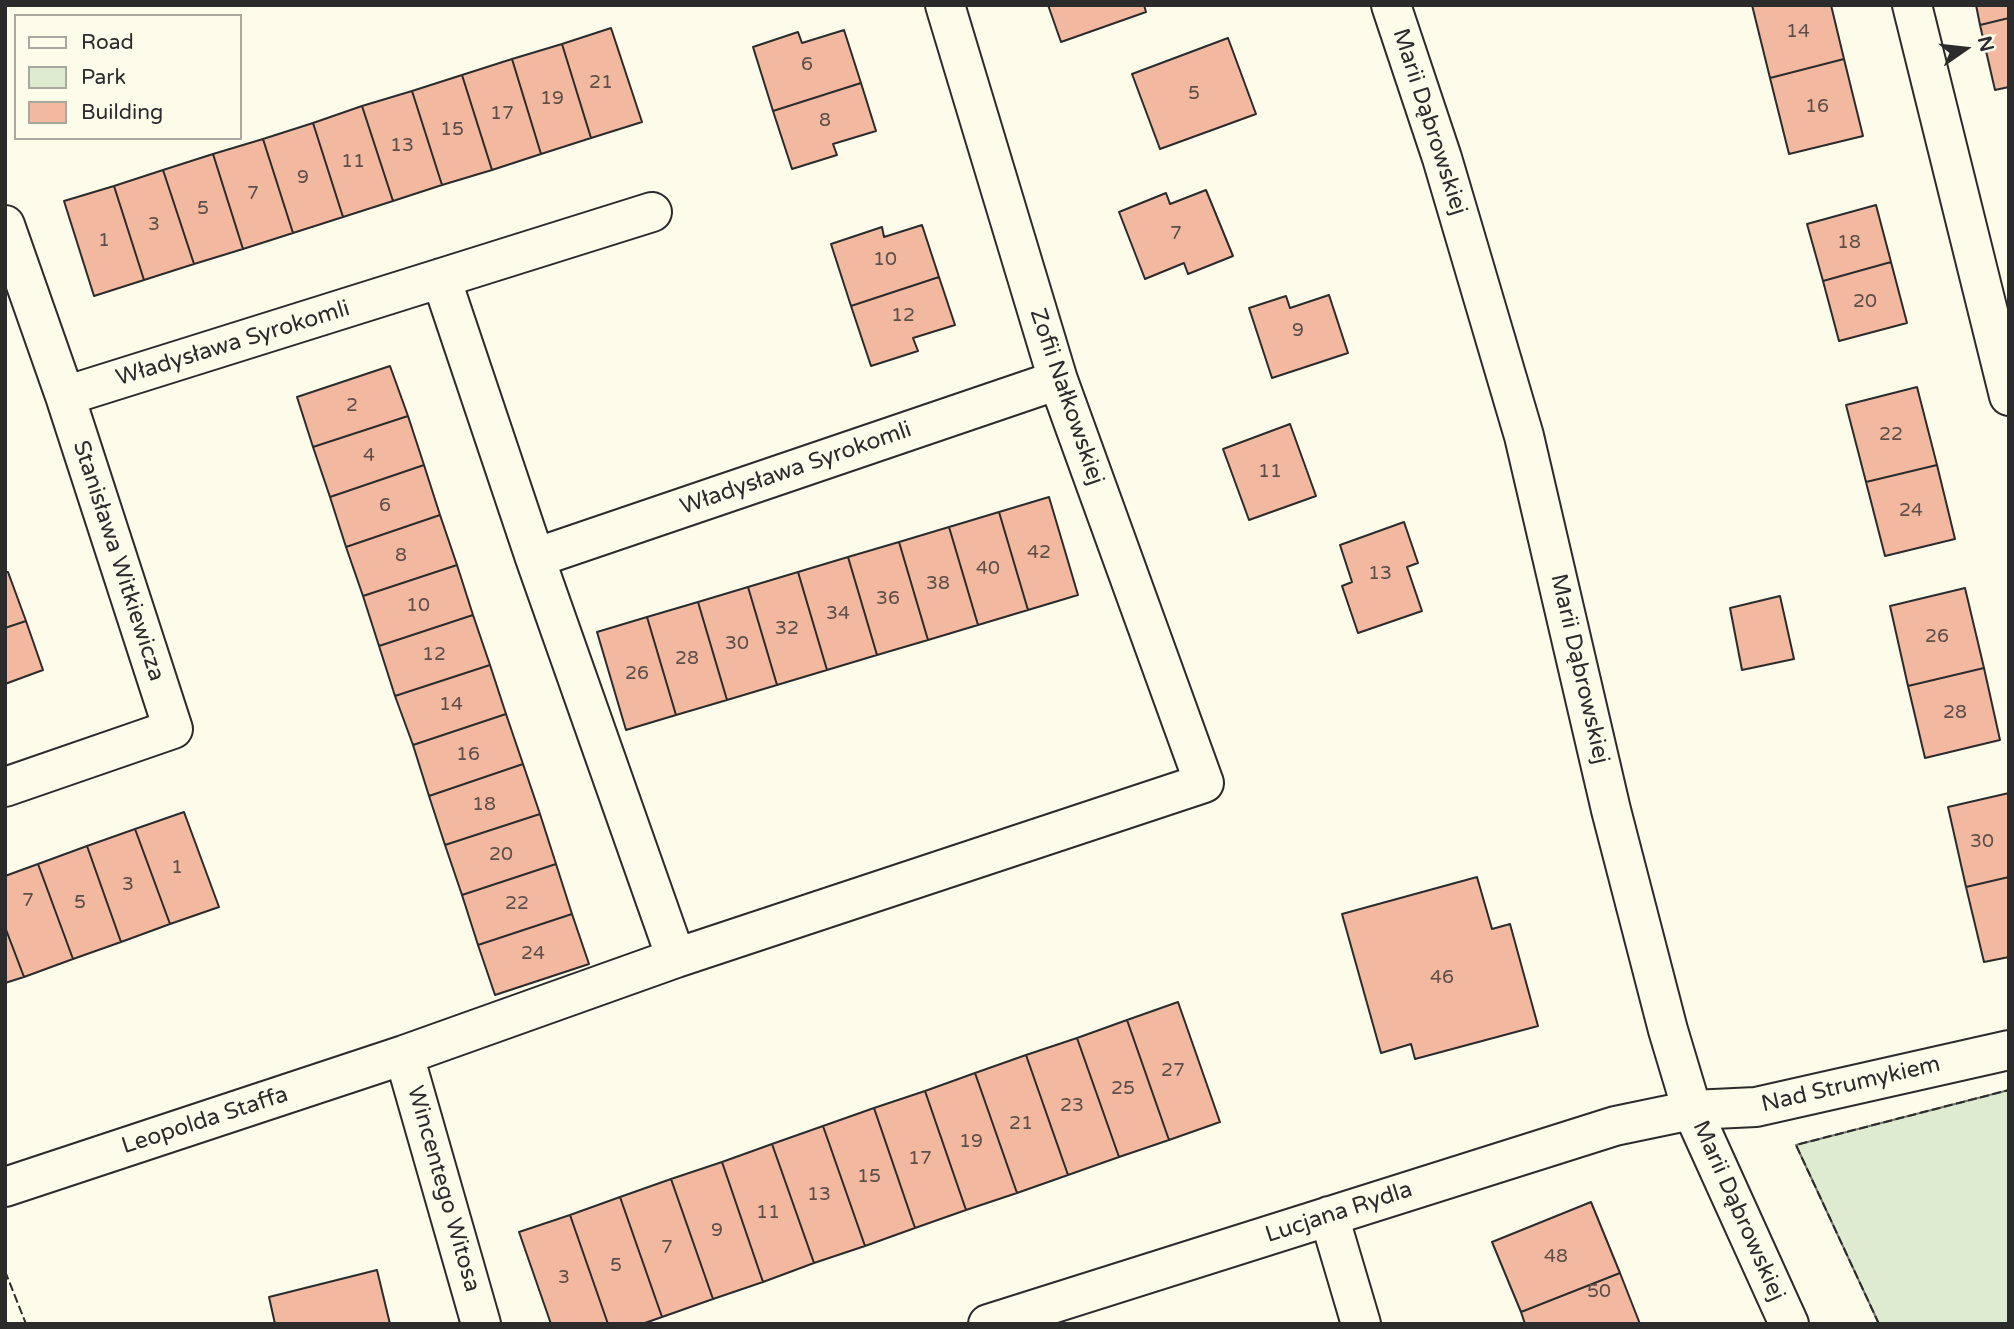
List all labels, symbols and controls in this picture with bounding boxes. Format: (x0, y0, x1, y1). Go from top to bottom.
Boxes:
legend (14, 14, 242, 140)
north arrow (1930, 14, 2000, 84)
house number: 14 (1786, 21, 1810, 43)
street label: Marii Dąbrowskiej (1386, 25, 1472, 219)
text: Road (81, 30, 134, 55)
text: N (1973, 34, 1998, 54)
house number: 6 (801, 54, 813, 76)
text: Park (81, 65, 126, 90)
house number: 21 (589, 72, 613, 94)
house number: 5 (1188, 83, 1200, 105)
house number: 19 (540, 88, 564, 110)
house number: 16 (1805, 96, 1829, 118)
text: Building (81, 100, 163, 125)
house number: 17 (490, 103, 514, 125)
house number: 8 (819, 110, 831, 132)
house number: 15 (440, 119, 464, 141)
house number: 13 (390, 135, 414, 157)
house number: 11 (341, 151, 365, 173)
house number: 9 (297, 167, 309, 189)
house number: 7 (247, 183, 259, 205)
house number: 5 (197, 198, 209, 220)
house number: 3 (148, 214, 160, 236)
house number: 7 (1170, 223, 1182, 245)
house number: 1 (98, 230, 110, 252)
house number: 18 (1837, 232, 1861, 254)
house number: 10 (873, 249, 897, 271)
house number: 20 (1853, 291, 1877, 313)
street label: Władysława Syrokomli (113, 295, 353, 393)
house number: 12 (891, 305, 915, 327)
street label: Zofii Nałkowskiej (1023, 305, 1109, 489)
house number: 9 (1292, 320, 1304, 342)
house number: 2 (346, 395, 358, 417)
street label: Władysława Syrokomli (677, 416, 915, 522)
house number: 22 (1879, 424, 1903, 446)
street label: Stanisława Witkiewicza (66, 437, 170, 685)
house number: 4 (363, 445, 375, 467)
house number: 11 (1258, 461, 1282, 483)
house number: 6 (379, 495, 391, 517)
house number: 24 (1899, 500, 1923, 522)
house number: 42 (1027, 542, 1051, 564)
house number: 8 (395, 545, 407, 567)
house number: 40 (976, 558, 1000, 580)
house number: 13 (1368, 563, 1392, 585)
street label: Marii Dąbrowskiej (1544, 571, 1614, 767)
house number: 38 (926, 573, 950, 595)
house number: 36 (876, 588, 900, 610)
house number: 10 (406, 595, 430, 617)
house number: 34 (826, 603, 850, 625)
house number: 32 (775, 618, 799, 640)
house number: 26 (1925, 626, 1949, 648)
house number: 30 (725, 633, 749, 655)
house number: 12 (422, 644, 446, 666)
house number: 28 (675, 648, 699, 670)
house number: 26 (625, 663, 649, 685)
house number: 14 (439, 694, 463, 716)
house number: 28 (1943, 702, 1967, 724)
house number: 16 (456, 744, 480, 766)
house number: 18 (472, 794, 496, 816)
house number: 30 (1970, 831, 1994, 853)
house number: 20 (489, 844, 513, 866)
house number: 1 (171, 857, 183, 879)
house number: 3 (122, 874, 134, 896)
house number: 7 (22, 890, 34, 912)
house number: 5 (74, 892, 86, 914)
house number: 22 (505, 893, 529, 915)
house number: 24 (521, 943, 545, 965)
house number: 46 (1430, 967, 1454, 989)
street label: Nad Strumykiem (1759, 1051, 1943, 1119)
house number: 27 (1161, 1060, 1185, 1082)
house number: 25 (1111, 1078, 1135, 1100)
street label: Leopolda Staffa (118, 1081, 292, 1161)
street label: Wincentego Witosa (400, 1083, 486, 1295)
house number: 23 (1060, 1095, 1084, 1117)
house number: 21 (1009, 1113, 1033, 1135)
street label: Marii Dąbrowskiej (1686, 1117, 1790, 1305)
house number: 19 (959, 1131, 983, 1153)
house number: 17 (908, 1148, 932, 1170)
house number: 15 (857, 1166, 881, 1188)
street label: Lucjana Rydla (1262, 1176, 1416, 1250)
house number: 13 (807, 1184, 831, 1206)
house number: 11 (756, 1202, 780, 1224)
house number: 9 (711, 1220, 723, 1242)
house number: 7 (661, 1237, 673, 1259)
house number: 48 (1544, 1246, 1568, 1268)
house number: 5 (610, 1255, 622, 1277)
house number: 3 (558, 1267, 570, 1289)
house number: 50 (1587, 1281, 1611, 1303)

